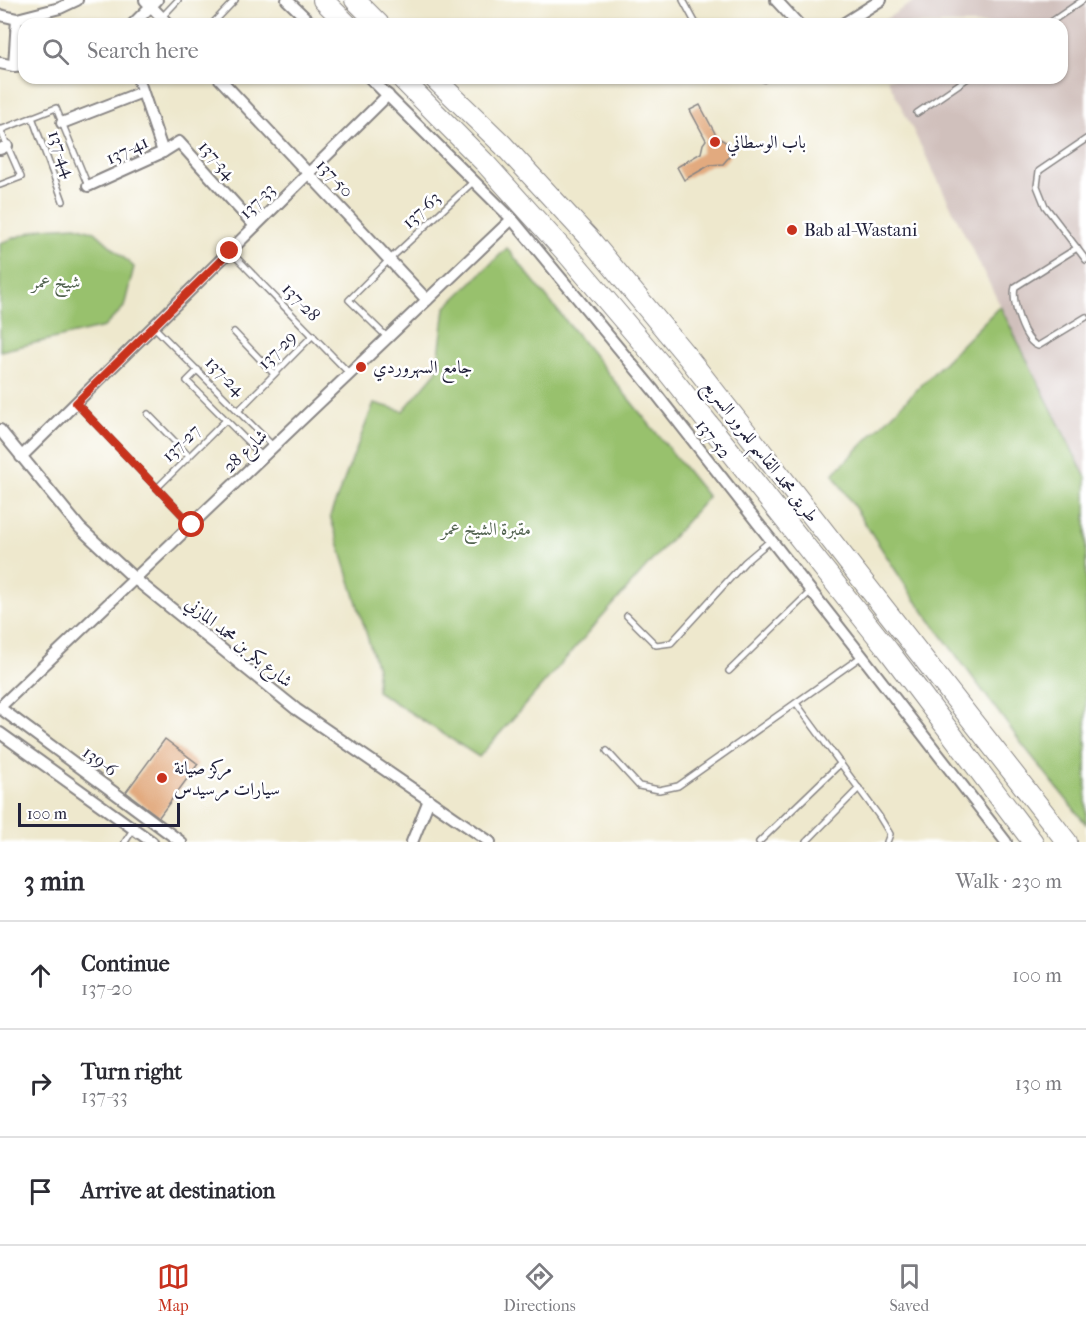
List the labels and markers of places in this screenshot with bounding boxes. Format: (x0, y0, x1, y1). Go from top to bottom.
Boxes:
place label: باب الوسطاني (727, 132, 806, 157)
marker: باب الوسطاني (708, 135, 722, 149)
place label: Bab al-Wastani (804, 220, 918, 241)
marker: Bab al-Wastani (785, 223, 799, 237)
place label: جامع السهروردي (373, 357, 472, 383)
marker: جامع السهروردي (354, 360, 368, 374)
place label: مركز صيانة سيارات مرسيدس (174, 758, 280, 802)
marker: مركز صيانة سيارات مرسيدس (155, 771, 169, 785)

